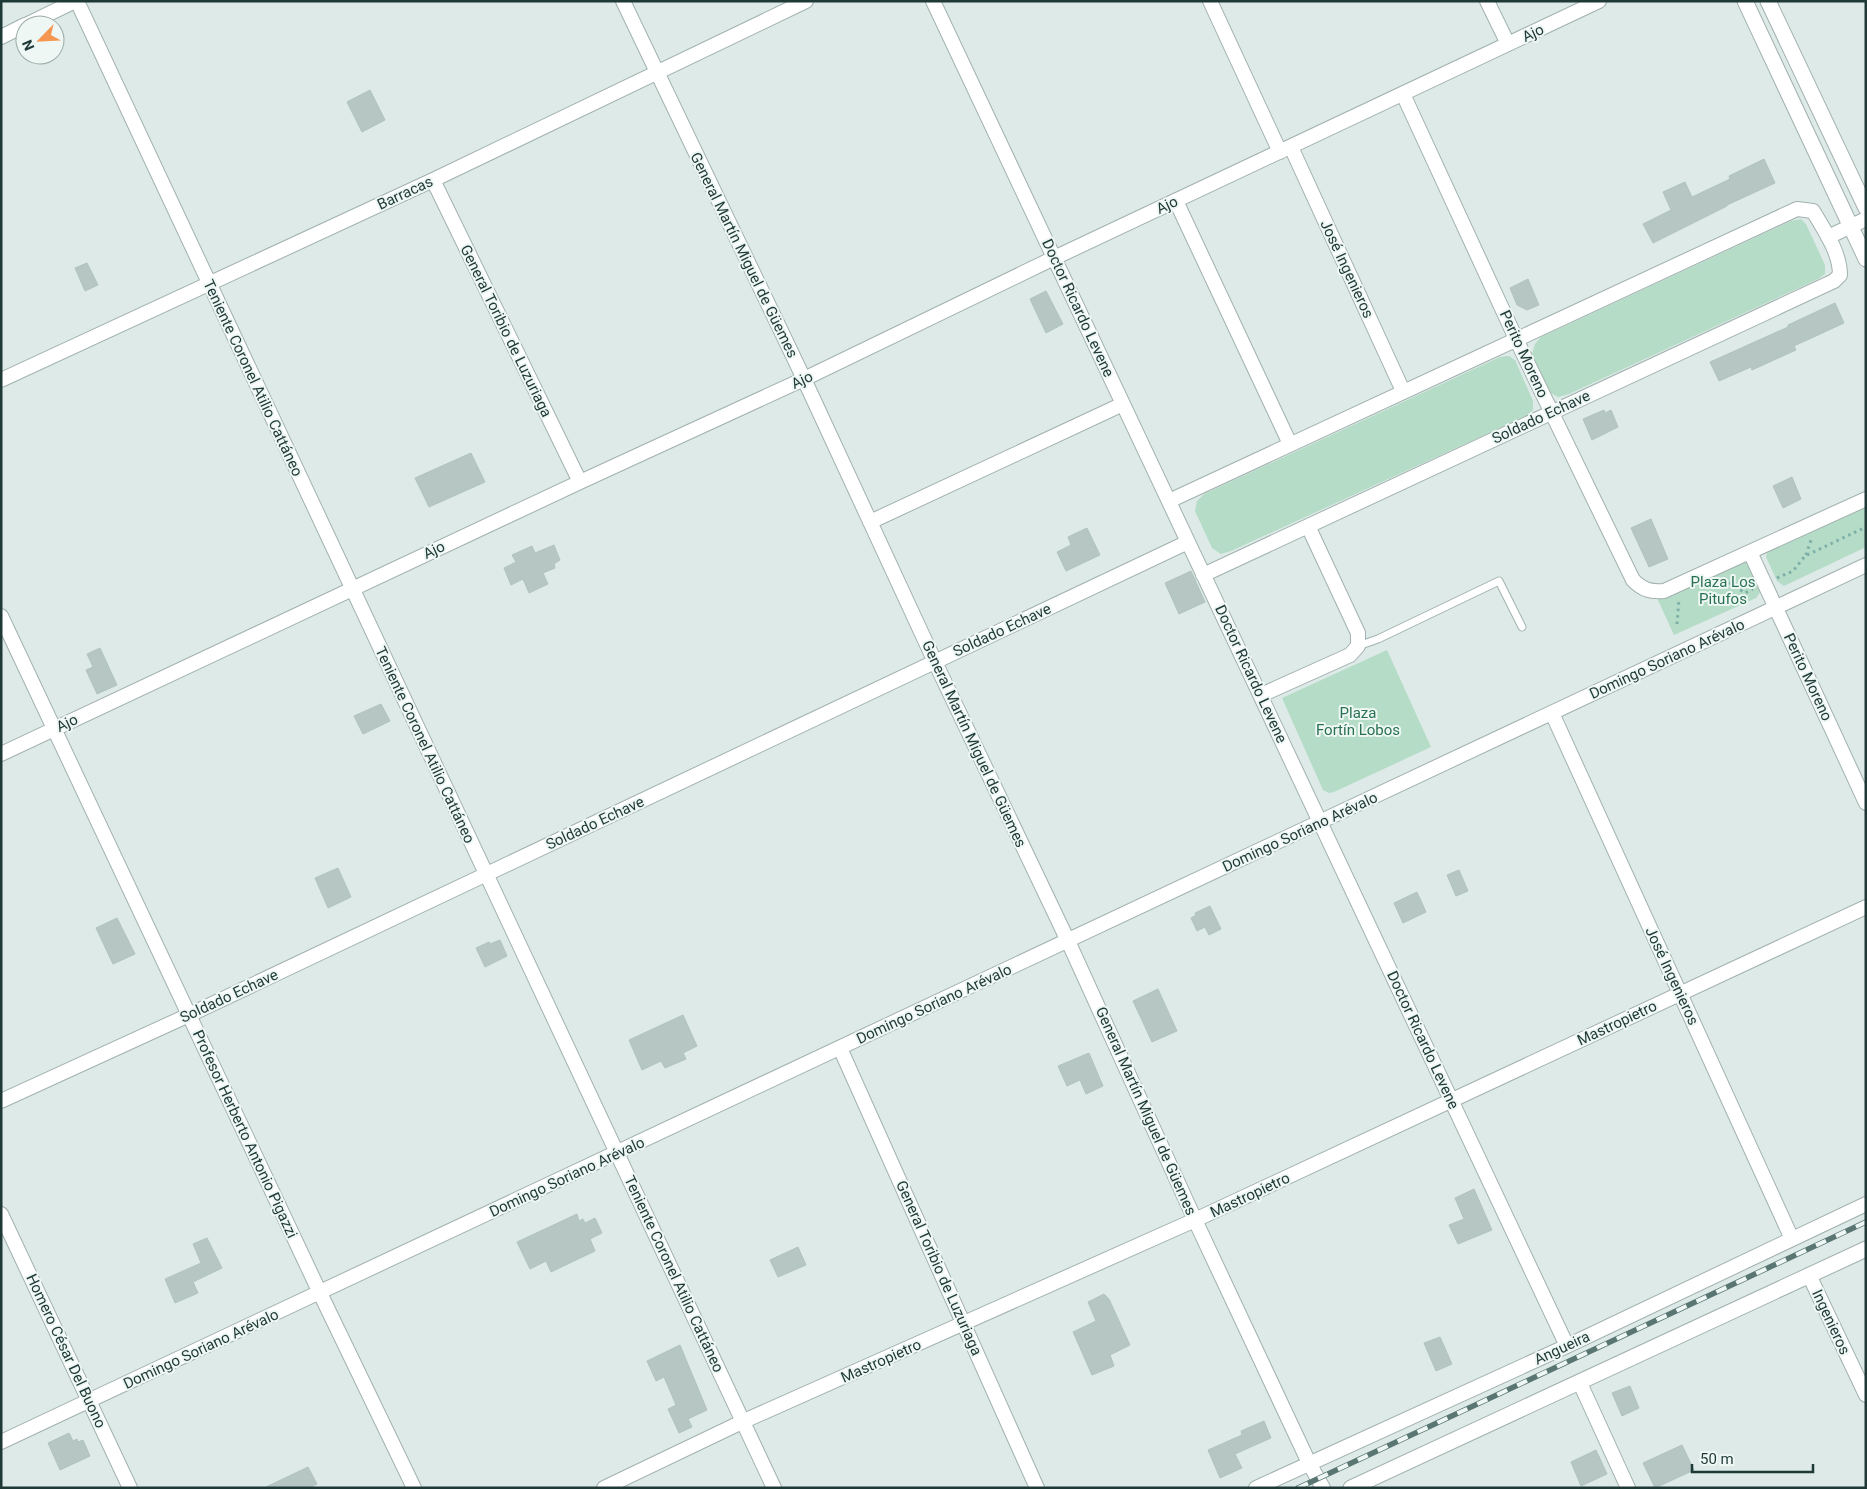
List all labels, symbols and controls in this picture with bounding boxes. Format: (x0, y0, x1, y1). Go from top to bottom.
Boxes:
north arrow (15, 15, 65, 65)
street label: Ajo (1519, 20, 1547, 46)
text: N (19, 38, 37, 53)
street label: General Martín Miguel de Güemes (686, 149, 802, 361)
street label: Barracas (374, 172, 436, 214)
street label: Ajo (1153, 192, 1181, 218)
street label: José Ingenieros (1316, 217, 1378, 321)
street label: Doctor Ricardo Levene (1038, 236, 1118, 380)
street label: General Toribio de Luzuriaga (456, 242, 556, 420)
street label: Teniente Coronel Atilio Cattáneo (199, 277, 307, 479)
street label: Perito Moreno (1496, 307, 1552, 401)
street label: Ajo (788, 367, 816, 393)
street label: Soldado Echave (1489, 386, 1593, 448)
street label: Ajo (420, 537, 448, 563)
park label: Plaza Los Pitufos (1691, 573, 1755, 608)
street label: Soldado Echave (950, 599, 1054, 661)
street label: Doctor Ricardo Levene (1211, 602, 1291, 746)
street label: Domingo Soriano Arévalo (1587, 615, 1747, 703)
street label: Perito Moreno (1780, 630, 1836, 724)
street label: General Martín Miguel de Güemes (918, 638, 1030, 850)
street label: Teniente Coronel Atilio Cattáneo (371, 644, 479, 846)
park label: Plaza Fortín Lobos (1316, 704, 1400, 739)
street label: Ajo (53, 710, 81, 736)
street label: Domingo Soriano Arévalo (1220, 788, 1380, 876)
street label: Soldado Echave (543, 792, 647, 854)
street label: José Ingenieros (1641, 924, 1703, 1028)
street label: Domingo Soriano Arévalo (854, 960, 1014, 1048)
street label: Soldado Echave (177, 965, 281, 1027)
street label: Doctor Ricardo Levene (1383, 968, 1463, 1112)
street label: Mastropietro (1574, 997, 1660, 1049)
street label: General Martín Miguel de Güemes (1092, 1004, 1200, 1218)
street label: Profesor Herberto Antonio Pigazzi (189, 1027, 301, 1241)
street label: Domingo Soriano Arévalo (487, 1133, 647, 1221)
street label: Mastropietro (1207, 1169, 1293, 1221)
street label: Teniente Coronel Atilio Cattáneo (620, 1173, 728, 1375)
street label: General Toribio de Luzuriaga (892, 1178, 986, 1358)
street label: Homero César Del Buono (22, 1271, 110, 1431)
street label: Ingenieros (1808, 1287, 1854, 1357)
street label: Domingo Soriano Arévalo (121, 1305, 281, 1393)
street label: Angueira (1531, 1327, 1593, 1369)
street label: Mastropietro (838, 1335, 924, 1387)
scale bar (1692, 1442, 1813, 1474)
text: 50 m (1700, 1450, 1734, 1468)

